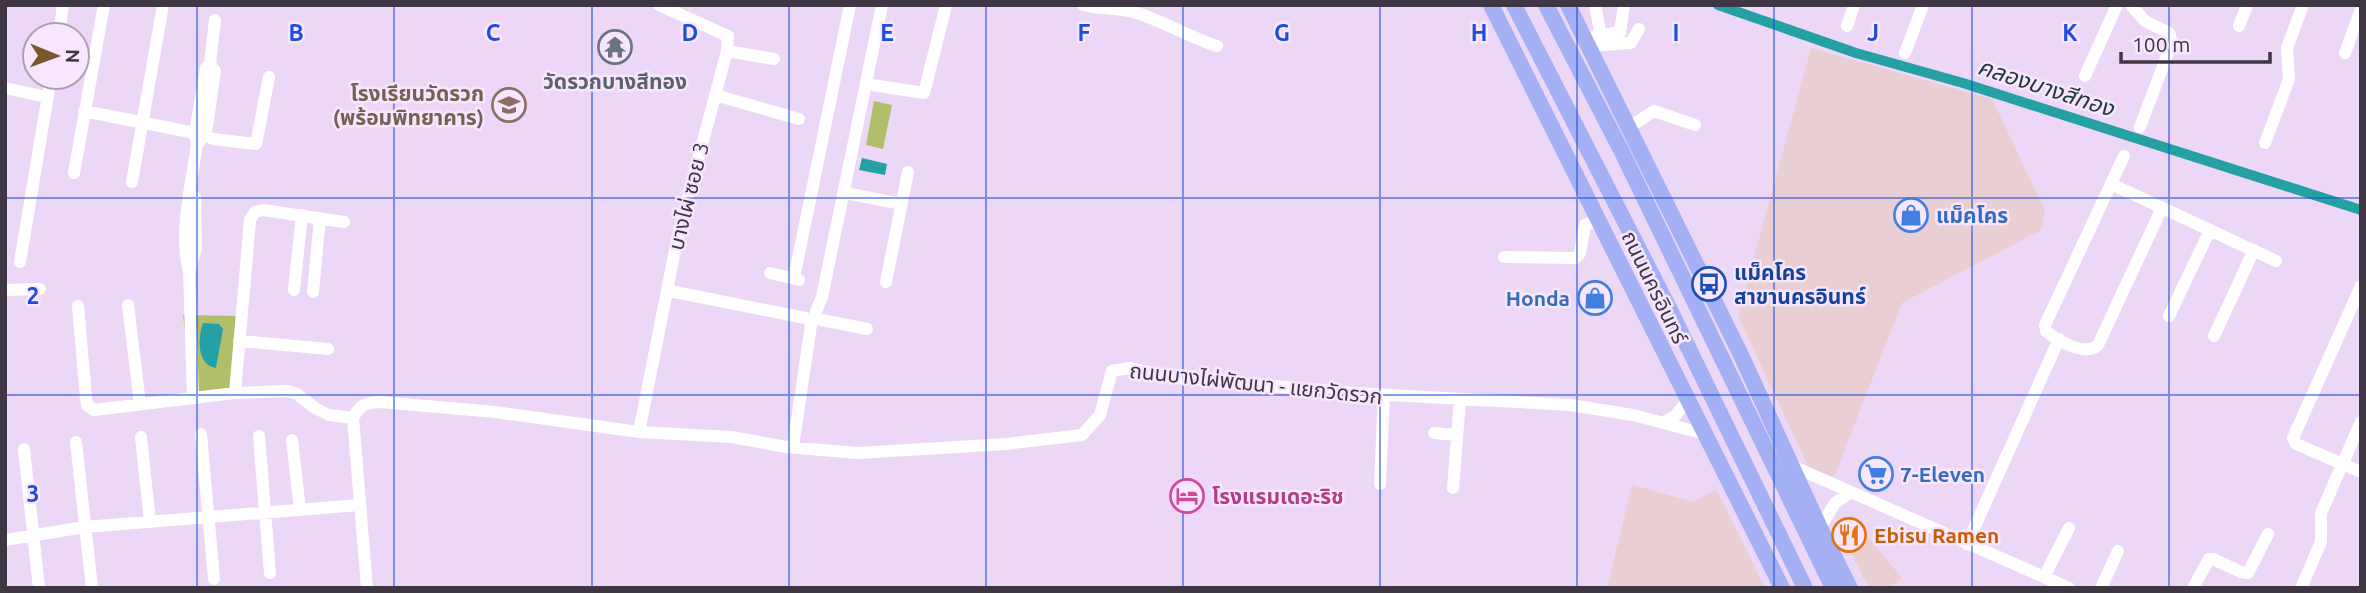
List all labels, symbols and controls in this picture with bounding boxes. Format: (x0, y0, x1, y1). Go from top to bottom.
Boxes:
text: B (288, 20, 304, 45)
text: C (486, 20, 501, 45)
text: D (682, 20, 698, 45)
text: E (880, 20, 894, 45)
text: F (1078, 20, 1091, 45)
text: G (1274, 20, 1290, 45)
text: H (1471, 20, 1487, 45)
text: I (1673, 20, 1679, 45)
text: J (1867, 20, 1879, 45)
text: K (2062, 20, 2078, 45)
north arrow (21, 21, 91, 91)
scale bar (2121, 21, 2270, 65)
temple icon: วัดรวกบางสีทอง (596, 28, 634, 66)
text: 100 m (2132, 32, 2190, 56)
text: N (62, 49, 84, 64)
water label: คลองบางสีทอง (1975, 53, 2119, 121)
place label: วัดรวกบางสีทอง (543, 69, 687, 93)
place label: โรงเรียนวัดรวก (พร้อมพิทยาคาร) (333, 81, 484, 129)
school or university icon: โรงเรียนวัดรวก (พร้อมพิทยาคาร) (490, 86, 528, 124)
street label: บางไผ่ ซอย 3 (663, 140, 713, 252)
shop icon: แม็คโคร (1892, 196, 1930, 234)
place label: แม็คโคร (1936, 203, 2008, 227)
street label: ถนนนครอินทร์ (1617, 227, 1693, 348)
place label: แม็คโคร สาขานครอินทร์ (1734, 260, 1866, 308)
bus stop icon: แม็คโคร สาขานครอินทร์ (1690, 265, 1728, 303)
shop icon: Honda (1576, 279, 1614, 317)
text: 2 (27, 283, 39, 308)
place label: Honda (1506, 286, 1570, 310)
street label: ถนนบางไผ่พัฒนา - แยกวัดรวก (1128, 358, 1384, 408)
supermarket icon: 7-Eleven (1857, 455, 1895, 493)
place label: 7-Eleven (1900, 462, 1985, 486)
hotel icon: โรงแรมเดอะริช (1168, 477, 1206, 515)
text: 3 (27, 481, 39, 506)
place label: โรงแรมเดอะริช (1212, 484, 1344, 508)
restaurant icon: Ebisu Ramen (1830, 516, 1868, 554)
place label: Ebisu Ramen (1874, 523, 1999, 547)

